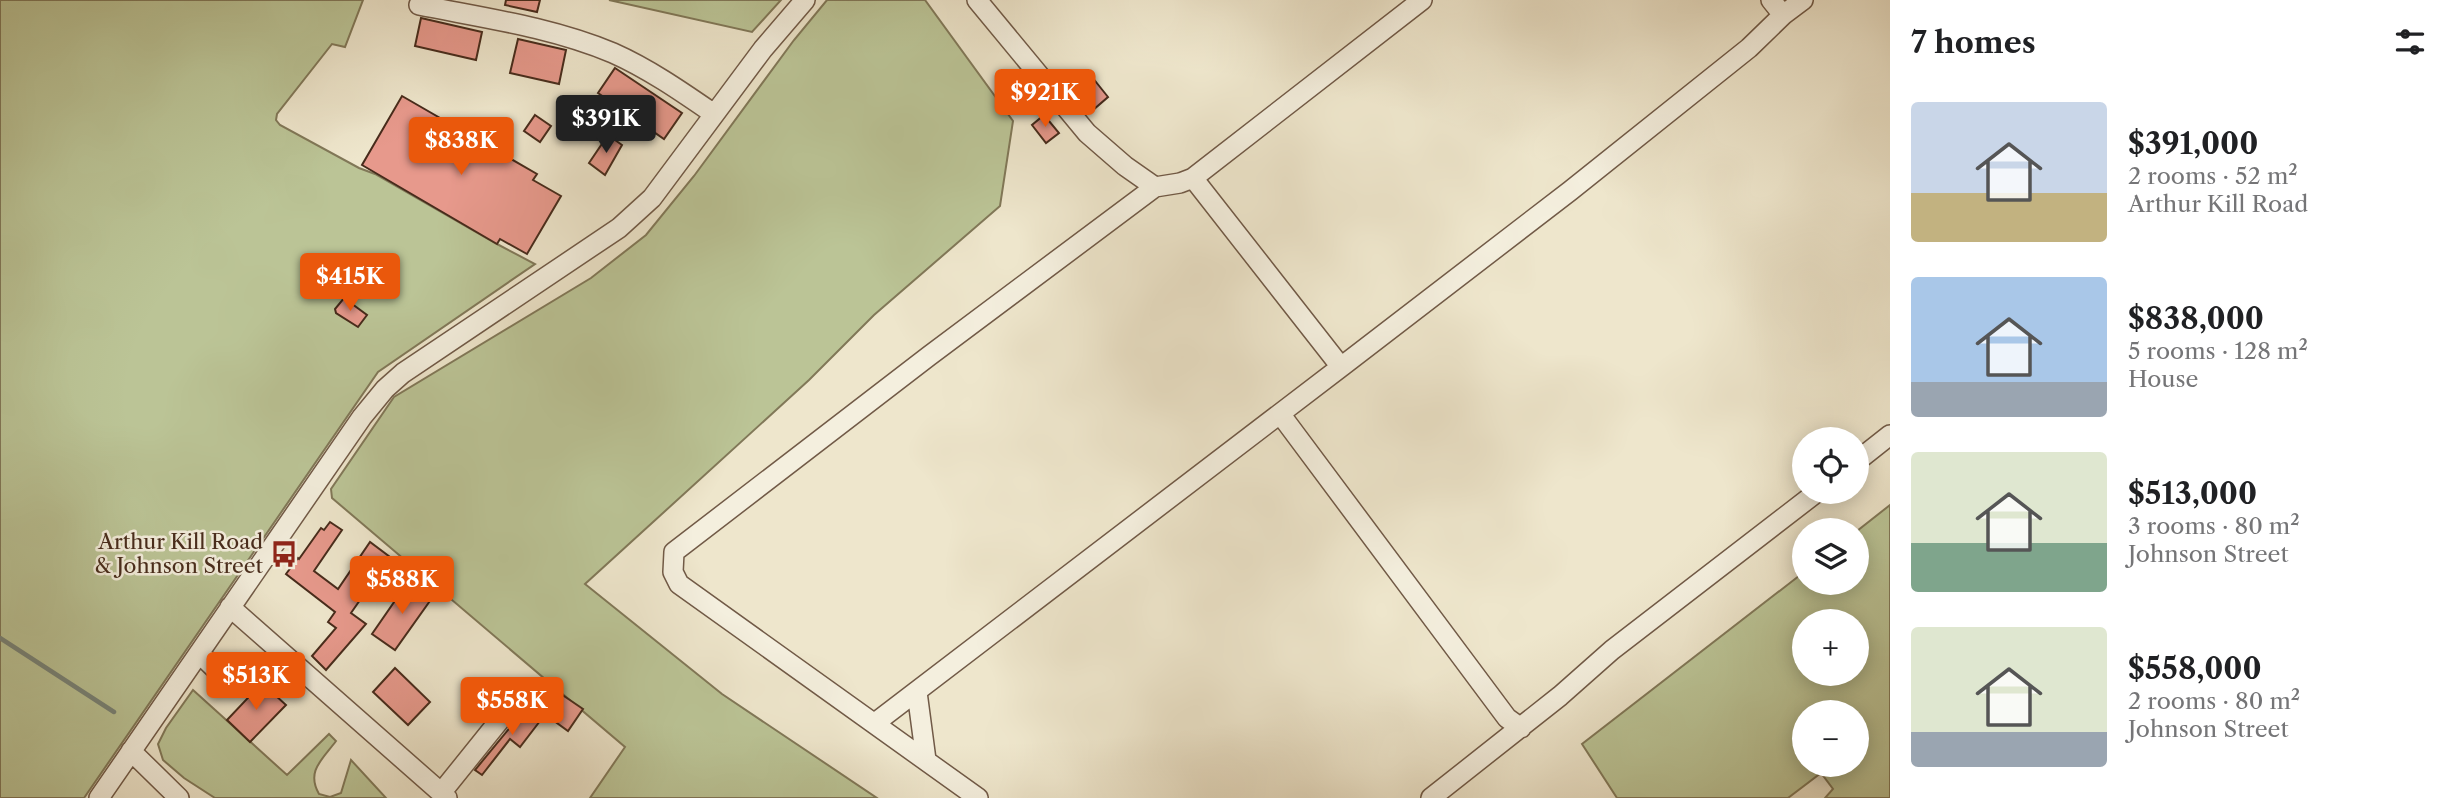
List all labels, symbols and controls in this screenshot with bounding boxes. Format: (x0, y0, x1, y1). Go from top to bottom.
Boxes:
icon: filters (2391, 23, 2429, 61)
text: 7 homes (1911, 24, 2036, 61)
pin: $921K (996, 69, 1094, 129)
text: $921K (1011, 78, 1079, 106)
pin: $391K (557, 96, 655, 155)
text: $391K (572, 104, 640, 132)
pin: $838K (412, 118, 510, 177)
text: $391,000 (2128, 125, 2258, 162)
text: $838K (425, 126, 497, 154)
icon: home (1967, 130, 2051, 214)
text: 2 rooms · 52 m² (2128, 162, 2298, 190)
text: Arthur Kill Road (2128, 190, 2308, 218)
pin: $415K (301, 254, 399, 313)
text: $415K (316, 262, 384, 290)
text: $838,000 (2128, 300, 2264, 337)
icon: home (1967, 305, 2051, 389)
text: 5 rooms · 128 m² (2128, 337, 2308, 365)
text: House (2128, 365, 2198, 393)
map controls (1792, 427, 1869, 777)
button: locate (1792, 427, 1869, 504)
text: $513,000 (2128, 475, 2257, 512)
icon: home (1967, 480, 2051, 564)
text: 3 rooms · 80 m² (2128, 512, 2300, 540)
button: layers (1792, 518, 1869, 595)
place label: Arthur Kill Road & Johnson Street (94, 529, 264, 578)
bus stop icon: Arthur Kill Road & Johnson Street (269, 539, 299, 569)
text: Johnson Street (2128, 540, 2289, 568)
pin: $588K (353, 556, 451, 616)
text: $588K (366, 565, 438, 593)
button: + (1792, 609, 1869, 686)
text: $558,000 (2128, 650, 2262, 687)
pin: $513K (207, 652, 305, 712)
icon: home (1967, 655, 2051, 739)
text: $513K (222, 661, 290, 689)
pin: $558K (463, 678, 561, 737)
text: $558K (477, 686, 547, 714)
text: 2 rooms · 80 m² (2128, 687, 2300, 715)
button: − (1792, 700, 1869, 777)
text: Johnson Street (2128, 715, 2289, 743)

